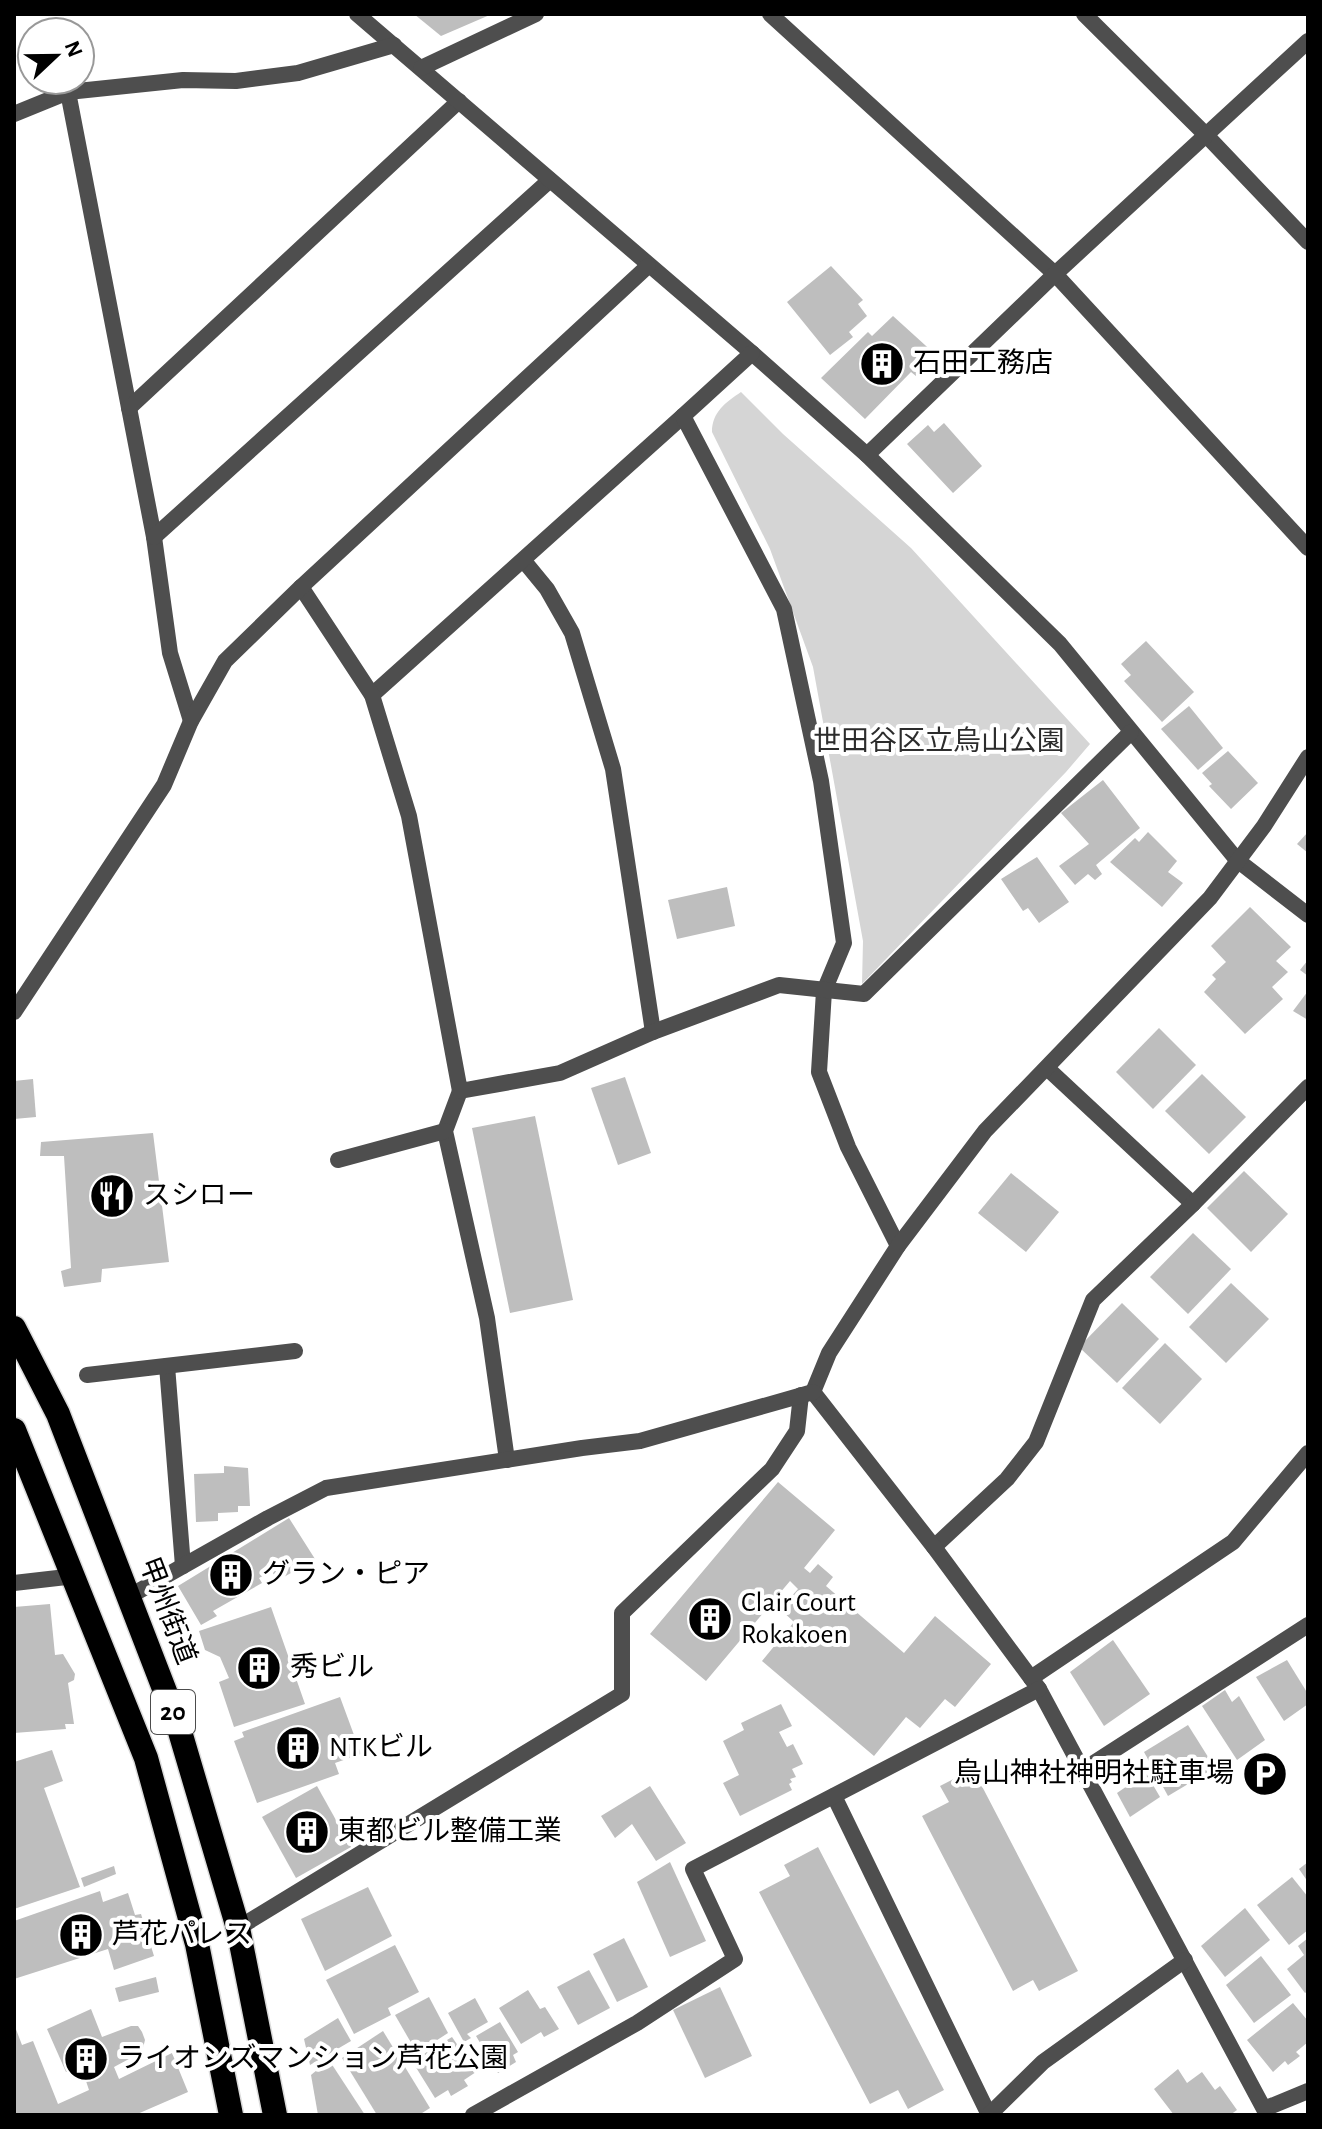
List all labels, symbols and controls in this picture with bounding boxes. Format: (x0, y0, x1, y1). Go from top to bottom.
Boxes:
north arrow (16, 16, 96, 96)
text: N (61, 38, 87, 60)
building icon: 石田工務店 (858, 340, 906, 388)
place label: 石田工務店 (913, 348, 1053, 378)
park label: 世田谷区立烏山公園 (813, 726, 1065, 756)
restaurant icon: スシロー (88, 1172, 136, 1220)
place label: スシロー (143, 1182, 255, 1210)
building icon: グラン・ピア (207, 1551, 255, 1599)
street label: 甲州街道 (134, 1553, 202, 1668)
place label: グラン・ピア (262, 1559, 430, 1589)
place label: Clair Court Rokakoen (741, 1589, 856, 1649)
building icon: Clair Court Rokakoen (686, 1595, 734, 1643)
building icon: 秀ビル (235, 1644, 283, 1692)
place label: 秀ビル (290, 1652, 374, 1682)
road number: 20 (151, 1690, 195, 1734)
building icon: NTKビル (274, 1724, 322, 1772)
place label: NTKビル (329, 1732, 433, 1762)
parking icon: 烏山神社神明社駐車場 (1241, 1750, 1289, 1798)
place label: 烏山神社神明社駐車場 (954, 1758, 1234, 1788)
building icon: 東都ビル整備工業 (283, 1808, 331, 1856)
place label: 東都ビル整備工業 (338, 1816, 562, 1846)
building icon: 芦花パレス (57, 1911, 105, 1959)
place label: 芦花パレス (112, 1919, 252, 1949)
building icon: ライオンズマンション芦花公園 (62, 2035, 110, 2083)
place label: ライオンズマンション芦花公園 (117, 2043, 508, 2073)

